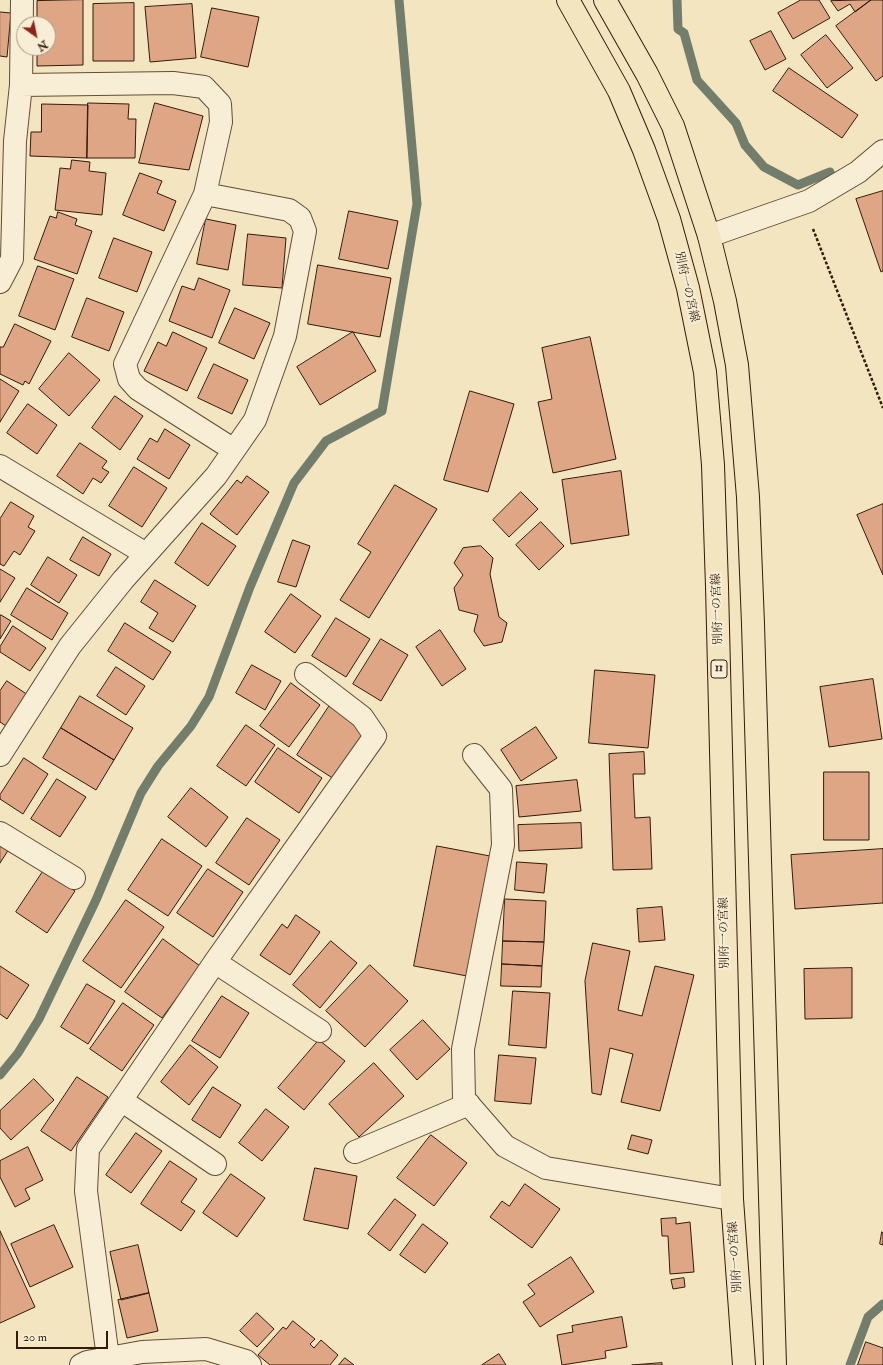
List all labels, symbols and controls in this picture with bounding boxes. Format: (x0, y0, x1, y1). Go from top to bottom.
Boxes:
north arrow (16, 16, 56, 56)
text: N (35, 38, 50, 54)
street label: 別府一の宮線 (671, 250, 701, 324)
street label: 別府一の宮線 (710, 573, 726, 645)
road number: 11 (711, 660, 727, 678)
street label: 別府一の宮線 (717, 897, 733, 969)
street label: 別府一の宮線 (726, 1221, 746, 1293)
scale bar (18, 1323, 110, 1349)
text: 20 m (23, 1330, 47, 1345)

